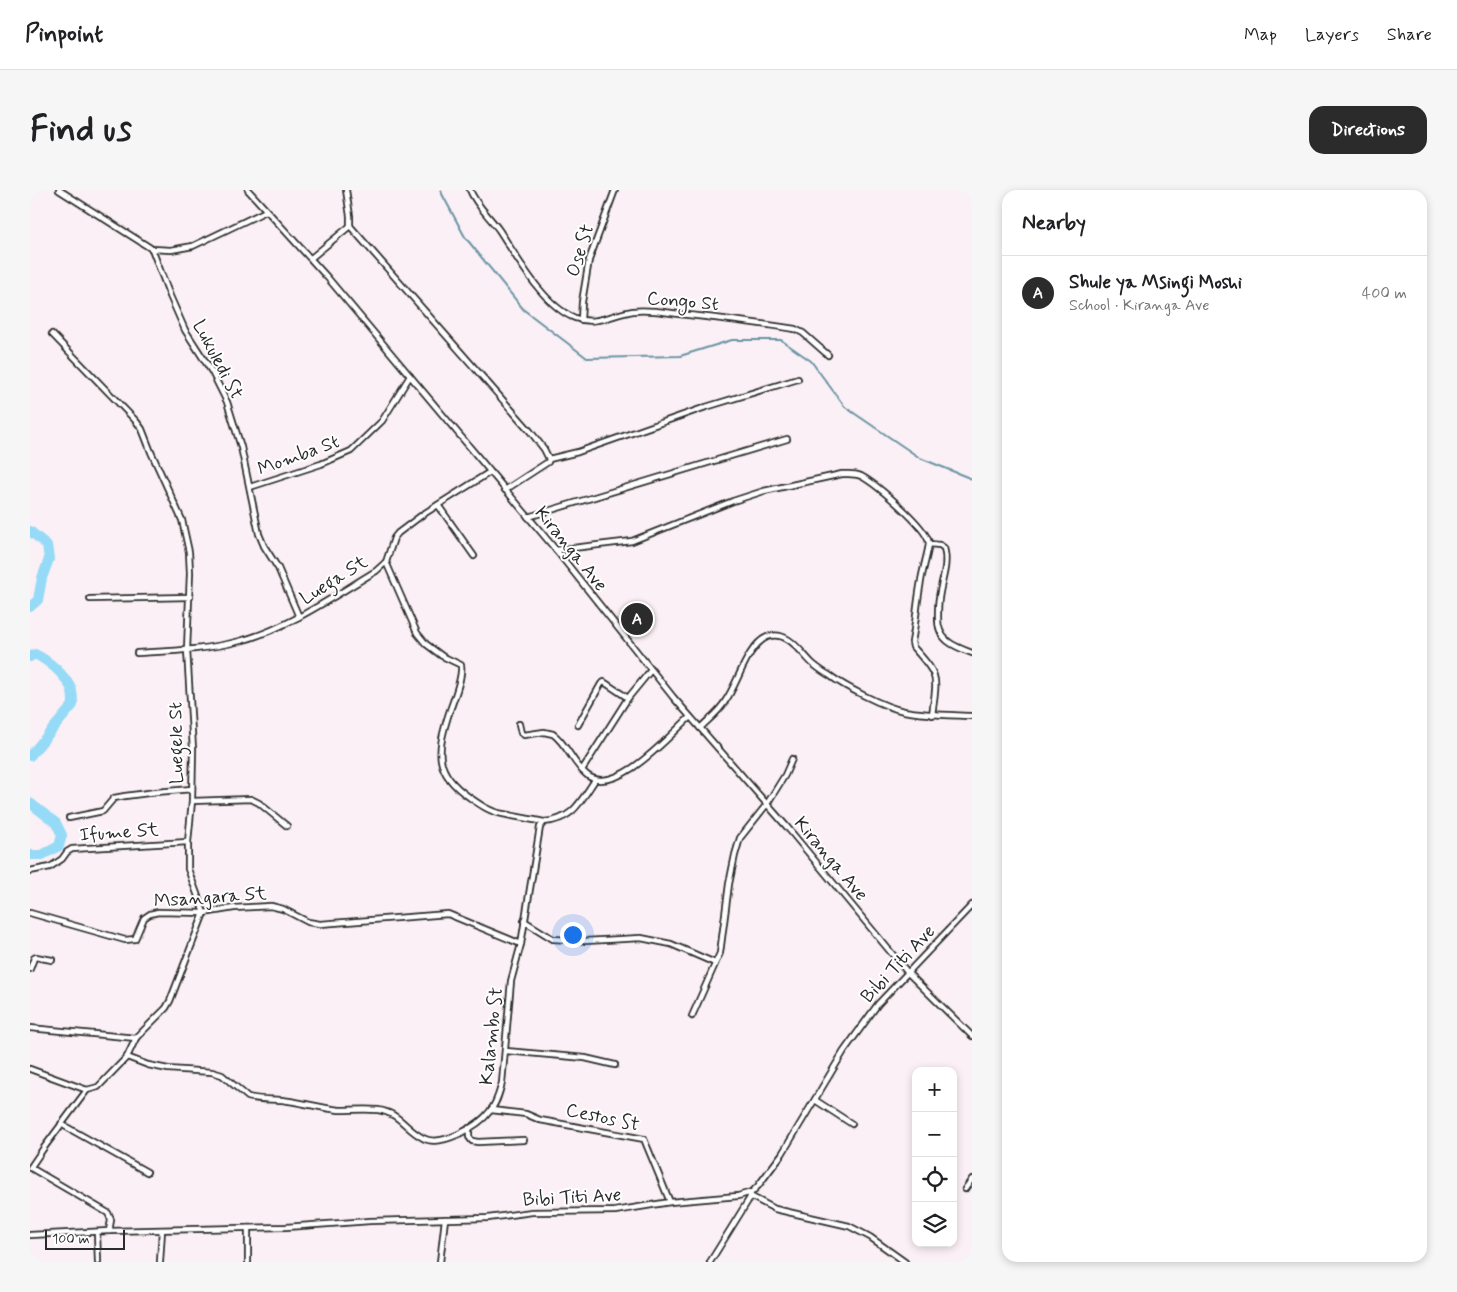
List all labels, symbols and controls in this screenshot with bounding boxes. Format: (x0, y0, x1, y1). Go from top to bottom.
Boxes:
text: Pinpoint (25, 19, 103, 50)
text: Map (1244, 23, 1277, 47)
text: Layers (1305, 23, 1359, 47)
text: Share (1387, 23, 1432, 47)
button: Directions (1309, 106, 1427, 154)
text: Find us (30, 107, 132, 153)
text: Nearby (1022, 209, 1086, 237)
street label: Ose St (561, 221, 600, 280)
text: Shule ya Msingi Moshi (1069, 270, 1242, 295)
text: A (1033, 283, 1043, 304)
text: 400 m (1362, 283, 1407, 304)
street label: Congo St (646, 286, 720, 319)
text: School · Kiranga Ave (1069, 295, 1209, 316)
street label: Lukuledi St (186, 316, 249, 404)
street label: Momba St (254, 429, 343, 482)
street label: Kiranga Ave (528, 501, 613, 597)
street label: Luega St (295, 550, 374, 613)
pin: A (621, 600, 653, 638)
street label: Luegele St (163, 702, 193, 784)
street label: Kiranga Ave (787, 812, 873, 907)
street label: Ifume St (79, 817, 159, 848)
street label: Msangara St (153, 881, 267, 915)
street label: Bibi Titi Ave (855, 919, 941, 1009)
your location (560, 922, 586, 948)
street label: Kalambo St (474, 986, 509, 1086)
map controls (912, 1067, 957, 1247)
button: + (912, 1067, 957, 1112)
street label: Cestos St (563, 1097, 642, 1137)
button: − (912, 1112, 957, 1157)
button: locate (912, 1157, 957, 1202)
street label: Bibi Titi Ave (522, 1182, 622, 1213)
button: layers (912, 1202, 957, 1247)
scale bar (45, 1227, 125, 1250)
text: 100 m (52, 1230, 90, 1248)

